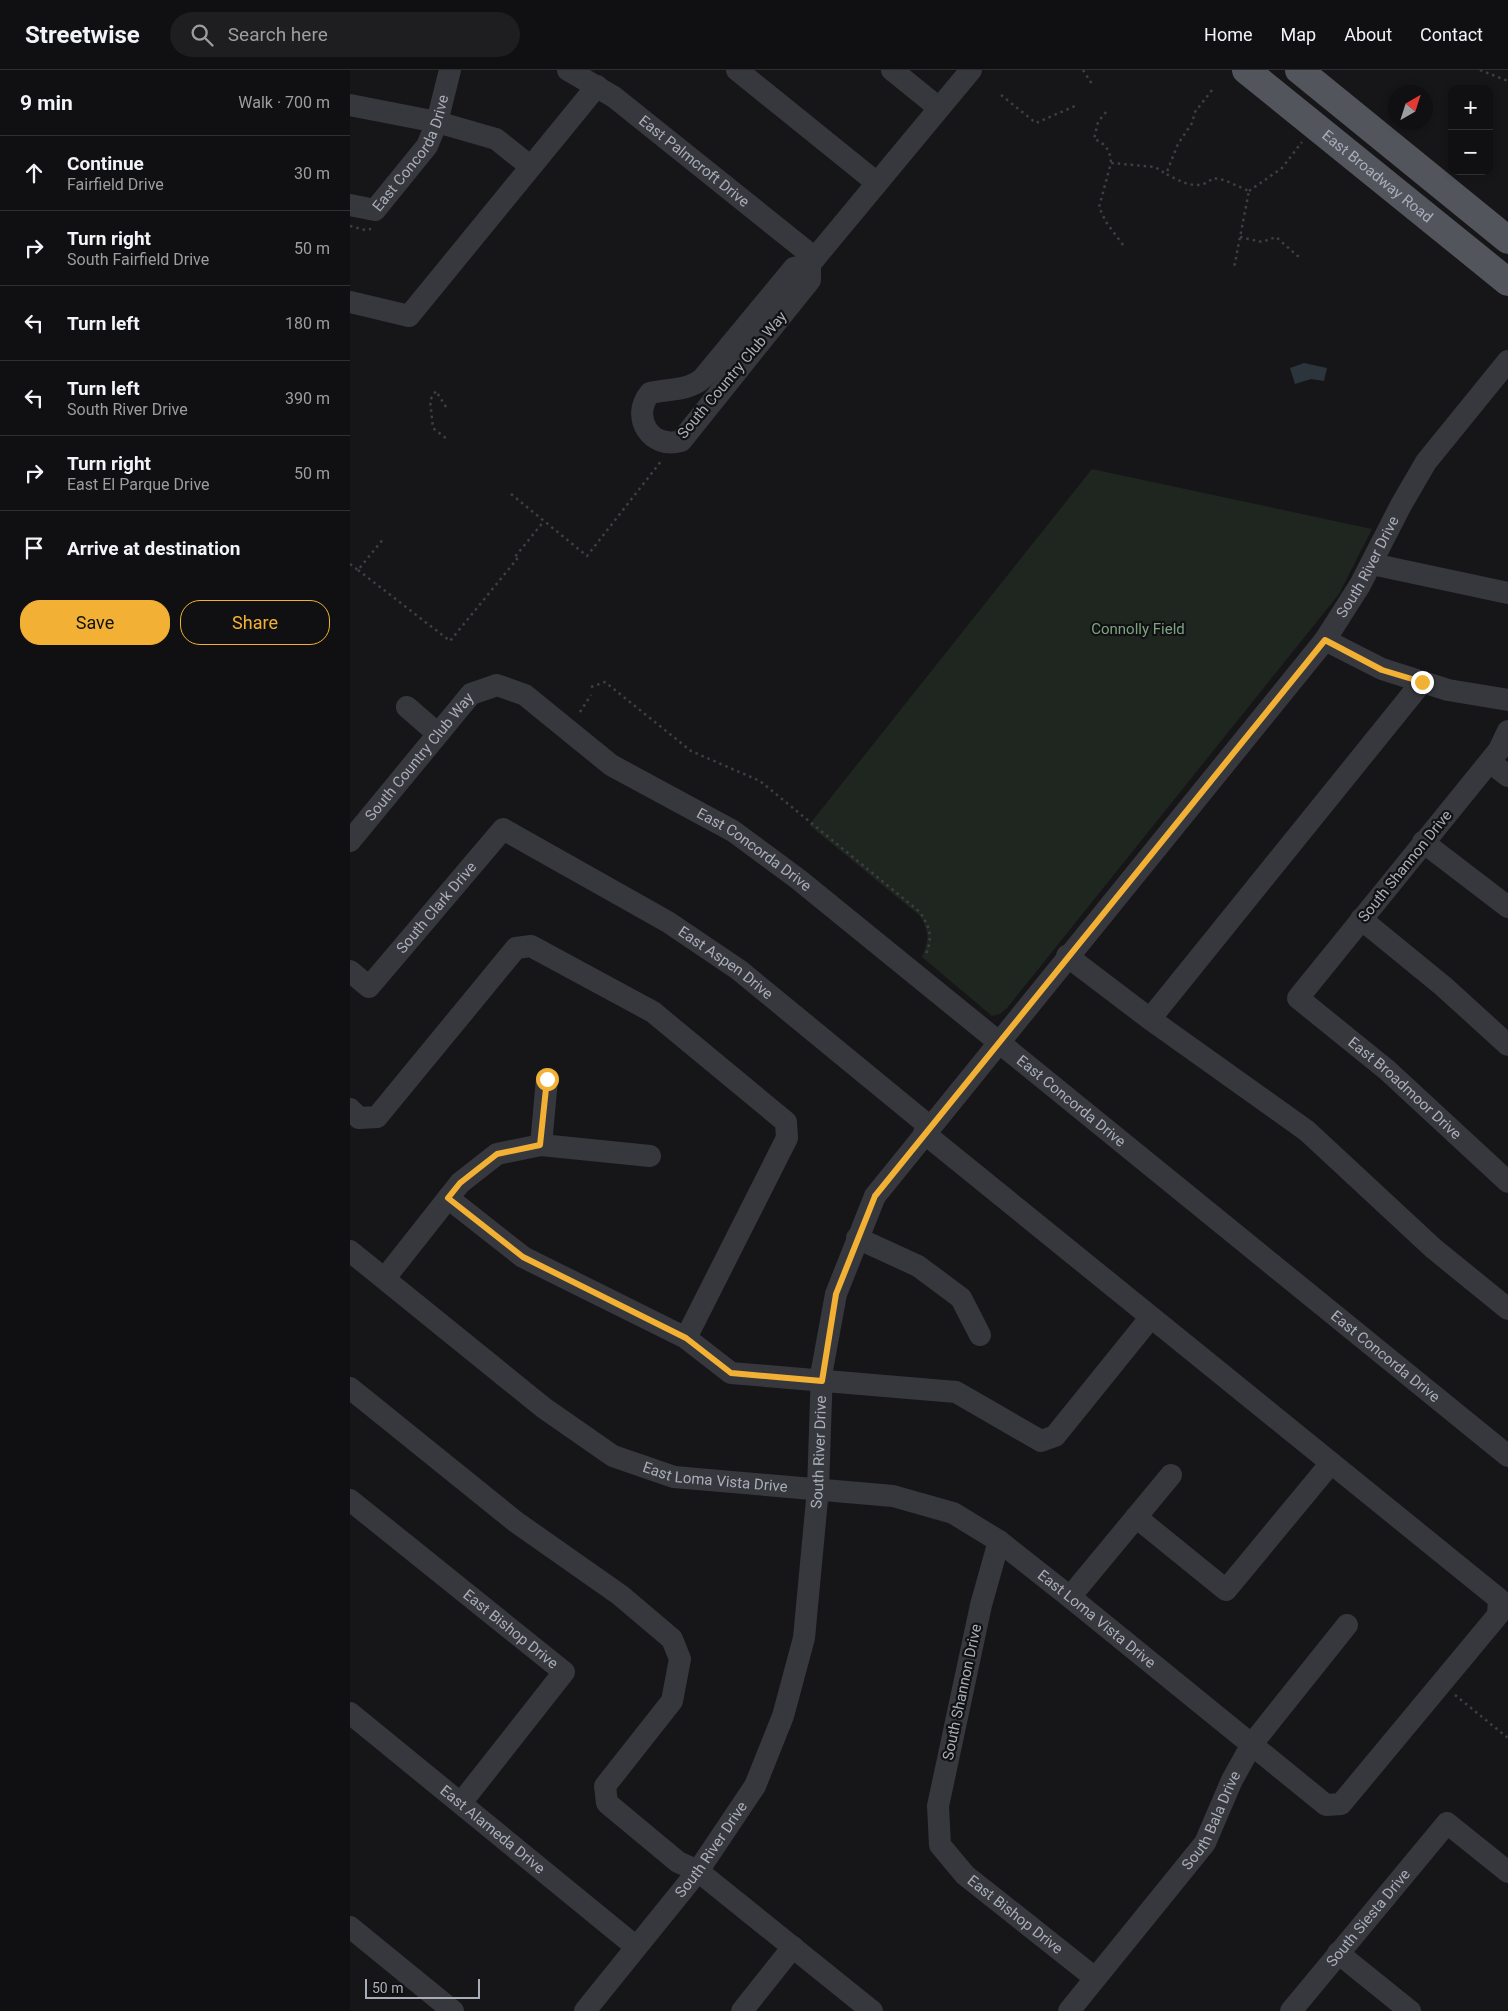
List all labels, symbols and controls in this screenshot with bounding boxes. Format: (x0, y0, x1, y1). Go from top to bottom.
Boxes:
search box (170, 12, 520, 57)
text: Streetwise (25, 21, 140, 49)
icon: search (188, 21, 216, 49)
text: Search here (228, 23, 328, 46)
text: Home (1204, 24, 1253, 45)
text: Map (1281, 24, 1316, 45)
text: About (1344, 24, 1392, 45)
text: Contact (1420, 24, 1483, 45)
north arrow (1388, 85, 1433, 130)
map controls (1448, 85, 1493, 175)
button: + (1448, 85, 1493, 130)
text: 9 min (20, 91, 73, 115)
text: Walk · 700 m (238, 93, 330, 112)
street label: East Concorda Drive (369, 93, 452, 215)
street label: East Palmcroft Drive (635, 112, 753, 211)
street label: East Broadway Road (1318, 126, 1436, 226)
button: − (1448, 130, 1493, 175)
text: Continue (67, 152, 144, 175)
icon: ahead (20, 159, 48, 187)
text: 30 m (294, 164, 330, 183)
text: Fairfield Drive (67, 175, 164, 194)
text: Turn right (67, 227, 151, 250)
icon: right (20, 234, 48, 262)
text: 50 m (294, 239, 330, 258)
text: South Fairfield Drive (67, 250, 209, 269)
street label: South Country Club Way (674, 308, 790, 442)
icon: left (20, 309, 48, 337)
text: Turn left (67, 312, 140, 335)
text: 180 m (285, 314, 330, 333)
text: Turn left (67, 377, 140, 400)
icon: left (20, 384, 48, 412)
text: 390 m (285, 389, 330, 408)
text: South River Drive (67, 400, 188, 419)
text: Turn right (67, 452, 151, 475)
icon: right (20, 459, 48, 487)
text: 50 m (294, 464, 330, 483)
text: East El Parque Drive (67, 475, 210, 494)
street label: South River Drive (1333, 513, 1403, 621)
icon: arrive (20, 534, 48, 562)
text: Arrive at destination (67, 537, 240, 560)
button: Save (20, 600, 170, 645)
button: Share (180, 600, 330, 645)
park label: Connolly Field (1091, 620, 1185, 638)
route end (1411, 671, 1434, 694)
street label: South Country Club Way (361, 689, 477, 825)
street label: East Concorda Drive (694, 804, 815, 895)
street label: South Shannon Drive (1354, 806, 1456, 926)
street label: South Clark Drive (392, 858, 480, 957)
street label: East Aspen Drive (675, 922, 777, 1003)
street label: East Broadmoor Drive (1344, 1033, 1465, 1143)
street label: East Concorda Drive (1013, 1051, 1129, 1151)
route start (536, 1068, 559, 1091)
street label: East Concorda Drive (1327, 1307, 1444, 1406)
street label: South River Drive (807, 1395, 830, 1509)
street label: East Loma Vista Drive (641, 1458, 788, 1496)
street label: East Loma Vista Drive (1034, 1566, 1159, 1672)
street label: East Bishop Drive (459, 1586, 562, 1673)
street label: South Shannon Drive (939, 1622, 985, 1762)
street label: South Bala Drive (1178, 1768, 1244, 1873)
street label: East Alameda Drive (436, 1781, 548, 1878)
street label: South River Drive (671, 1798, 751, 1901)
street label: South Siesta Drive (1323, 1865, 1414, 1970)
street label: East Bishop Drive (964, 1871, 1066, 1958)
scale bar (365, 1976, 480, 1999)
text: 50 m (372, 1980, 404, 1996)

